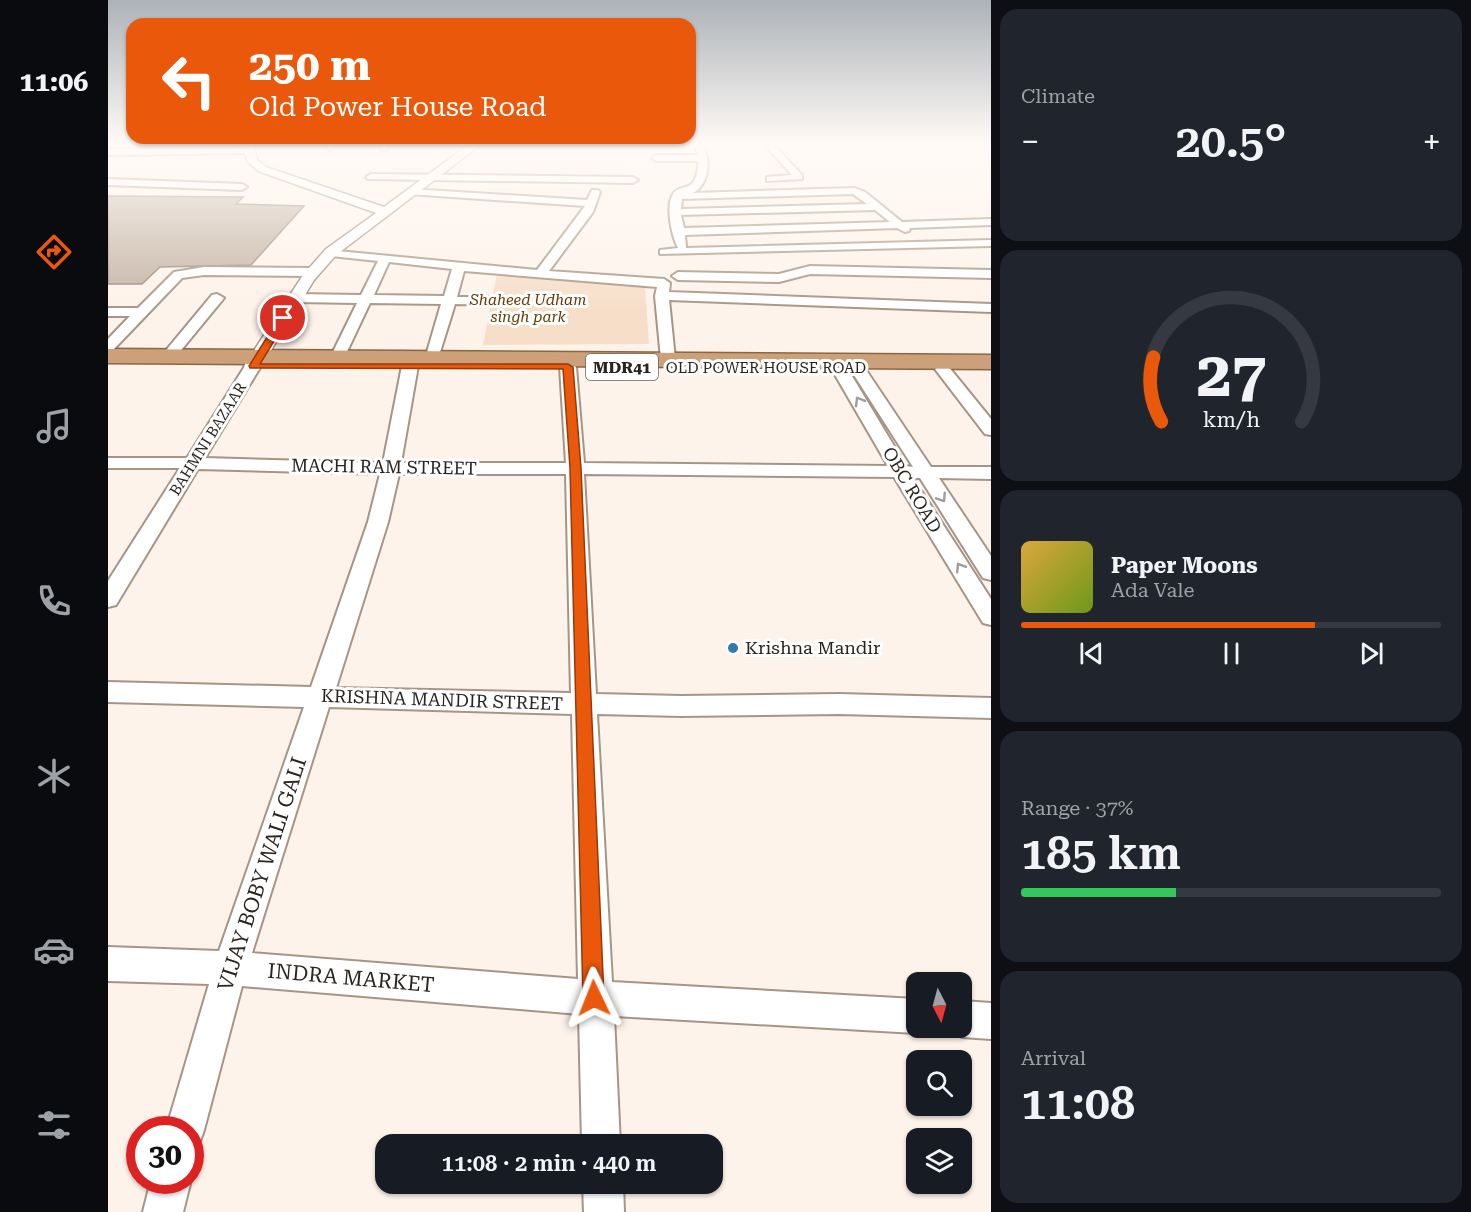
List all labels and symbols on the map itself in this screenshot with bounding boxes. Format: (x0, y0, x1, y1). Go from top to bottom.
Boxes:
park label: Shaheed Udham singh park (469, 291, 586, 326)
pin (257, 292, 308, 343)
road number: MDR41 (586, 354, 658, 380)
street label: OLD POWER HOUSE ROAD (666, 359, 866, 377)
street label: BAHMNI BAZAAR (166, 379, 250, 499)
one-way arrow (855, 396, 866, 407)
street label: OBC ROAD (879, 443, 946, 537)
street label: MACHI RAM STREET (291, 454, 477, 479)
one-way arrow (935, 492, 946, 503)
one-way arrow (955, 563, 967, 573)
place label: Krishna Mandir (745, 637, 880, 658)
marker: Krishna Mandir (726, 641, 740, 655)
street label: KRISHNA MANDIR STREET (321, 685, 563, 714)
street label: VIJAY BOBY WALI GALI (213, 754, 311, 994)
street label: INDRA MARKET (266, 959, 436, 997)
position arrow (562, 966, 626, 1030)
north arrow (906, 972, 972, 1038)
speed limit sign: 30 (126, 1116, 204, 1194)

